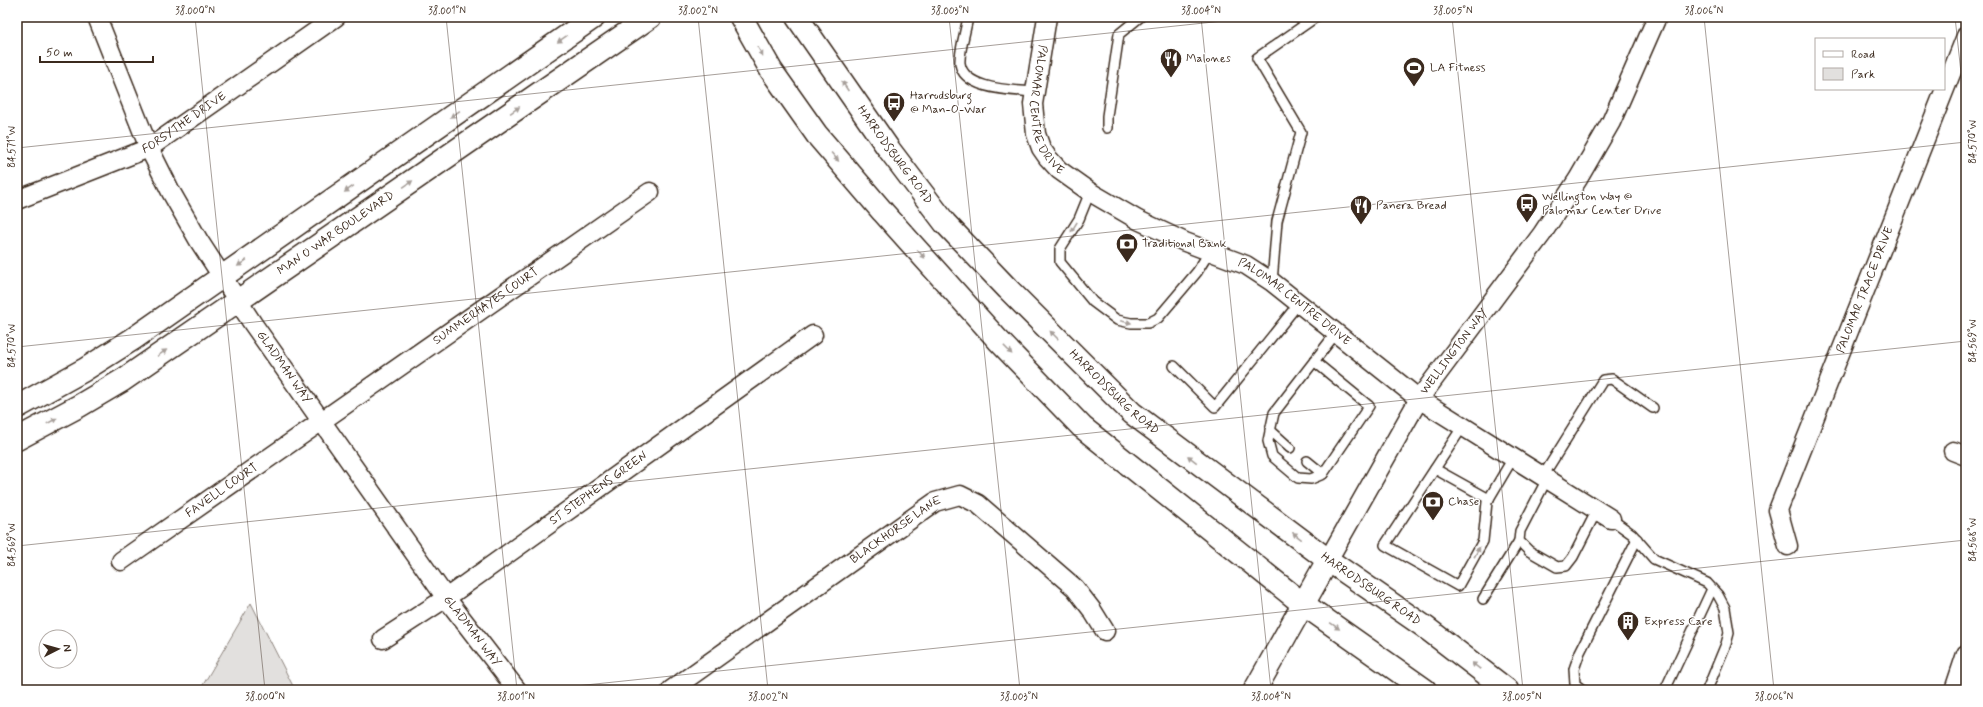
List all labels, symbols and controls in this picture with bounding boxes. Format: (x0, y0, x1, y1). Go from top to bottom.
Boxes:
text: 38.000°N (175, 4, 215, 18)
text: 38.001°N (428, 4, 466, 18)
text: 38.002°N (678, 4, 718, 18)
text: 38.003°N (931, 4, 969, 18)
text: 38.004°N (1181, 4, 1221, 18)
text: 38.005°N (1433, 4, 1473, 18)
text: 38.006°N (1685, 4, 1724, 18)
one-way arrow (557, 35, 567, 43)
scale bar (40, 38, 153, 64)
legend (1815, 38, 1945, 90)
street label: PALOMAR CENTRE DRIVE (1025, 44, 1067, 179)
text: 50 m (46, 45, 73, 61)
one-way arrow (756, 45, 763, 57)
restaurant icon: Malones (1158, 46, 1184, 79)
text: Road (1851, 47, 1875, 63)
place label: Malones (1186, 51, 1232, 67)
sports icon: LA Fitness (1401, 55, 1427, 88)
place label: LA Fitness (1430, 60, 1486, 76)
text: Park (1851, 67, 1875, 83)
one-way arrow (841, 81, 849, 91)
street label: FORSYTHE DRIVE (140, 88, 230, 158)
place label: Harrodsburg @ Man-O-War (910, 88, 986, 118)
bus stop icon: Harrodsburg @ Man-O-War (881, 90, 907, 123)
street label: HARRODSBURG ROAD (853, 103, 936, 208)
one-way arrow (509, 106, 520, 114)
one-way arrow (450, 110, 461, 118)
text: 84.570°W (1966, 120, 1980, 164)
text: 84.571°W (5, 126, 19, 168)
one-way arrow (831, 151, 840, 162)
one-way arrow (403, 180, 413, 188)
one-way arrow (344, 185, 354, 193)
street label: MAN O WAR BOULEVARD (274, 187, 398, 279)
place label: Wellington Way @ Palomar Center Drive (1542, 189, 1661, 219)
bus stop icon: Wellington Way @ Palomar Center Drive (1514, 191, 1540, 224)
restaurant icon: Panera Bread (1348, 193, 1374, 226)
place label: Panera Bread (1376, 198, 1447, 214)
one-way arrow (1070, 221, 1077, 233)
street label: PALOMAR TRACE DRIVE (1833, 224, 1898, 356)
bank icon: Traditional Bank (1114, 231, 1140, 264)
place label: Traditional Bank (1142, 236, 1227, 252)
one-way arrow (916, 249, 926, 259)
street label: PALOMAR CENTRE DRIVE (1236, 255, 1354, 349)
one-way arrow (237, 259, 248, 267)
street label: SUMMERHAYES COURT (430, 264, 542, 349)
street label: WELLINGTON WAY (1417, 305, 1492, 398)
one-way arrow (1120, 319, 1132, 325)
text: 84.569°W (1966, 319, 1980, 363)
text: 84.570°W (5, 324, 19, 368)
street label: GLADMAN WAY (253, 328, 315, 407)
one-way arrow (1049, 330, 1059, 340)
one-way arrow (1004, 345, 1013, 355)
street label: HARRODSBURG ROAD (1065, 346, 1162, 439)
one-way arrow (157, 349, 167, 357)
one-way arrow (46, 418, 58, 424)
street label: ST STEPHENS GREEN (546, 448, 651, 529)
one-way arrow (1187, 455, 1198, 463)
street label: FAVELL COURT (182, 460, 261, 522)
bank icon: Chase (1420, 489, 1446, 522)
street label: BLACKHORSE LANE (847, 493, 943, 568)
place label: Chase (1448, 494, 1479, 510)
text: 84.568°W (1966, 518, 1980, 562)
text: 84.569°W (5, 523, 19, 567)
one-way arrow (1292, 532, 1303, 540)
one-way arrow (1473, 546, 1480, 557)
street label: HARRODSBURG ROAD (1317, 549, 1424, 630)
street label: GLADMAN WAY (439, 593, 504, 670)
building icon: Express Care (1615, 609, 1641, 642)
place label: Express Care (1644, 614, 1713, 630)
one-way arrow (1330, 622, 1340, 630)
north arrow (38, 629, 78, 669)
text: N (60, 644, 74, 652)
one-way arrow (1470, 662, 1481, 670)
text: 38.000°N (245, 690, 285, 704)
text: 38.001°N (497, 690, 535, 704)
text: 38.002°N (748, 690, 788, 704)
text: 38.003°N (1000, 690, 1038, 704)
text: 38.004°N (1251, 690, 1291, 704)
text: 38.005°N (1502, 690, 1542, 704)
text: 38.006°N (1755, 690, 1794, 704)

